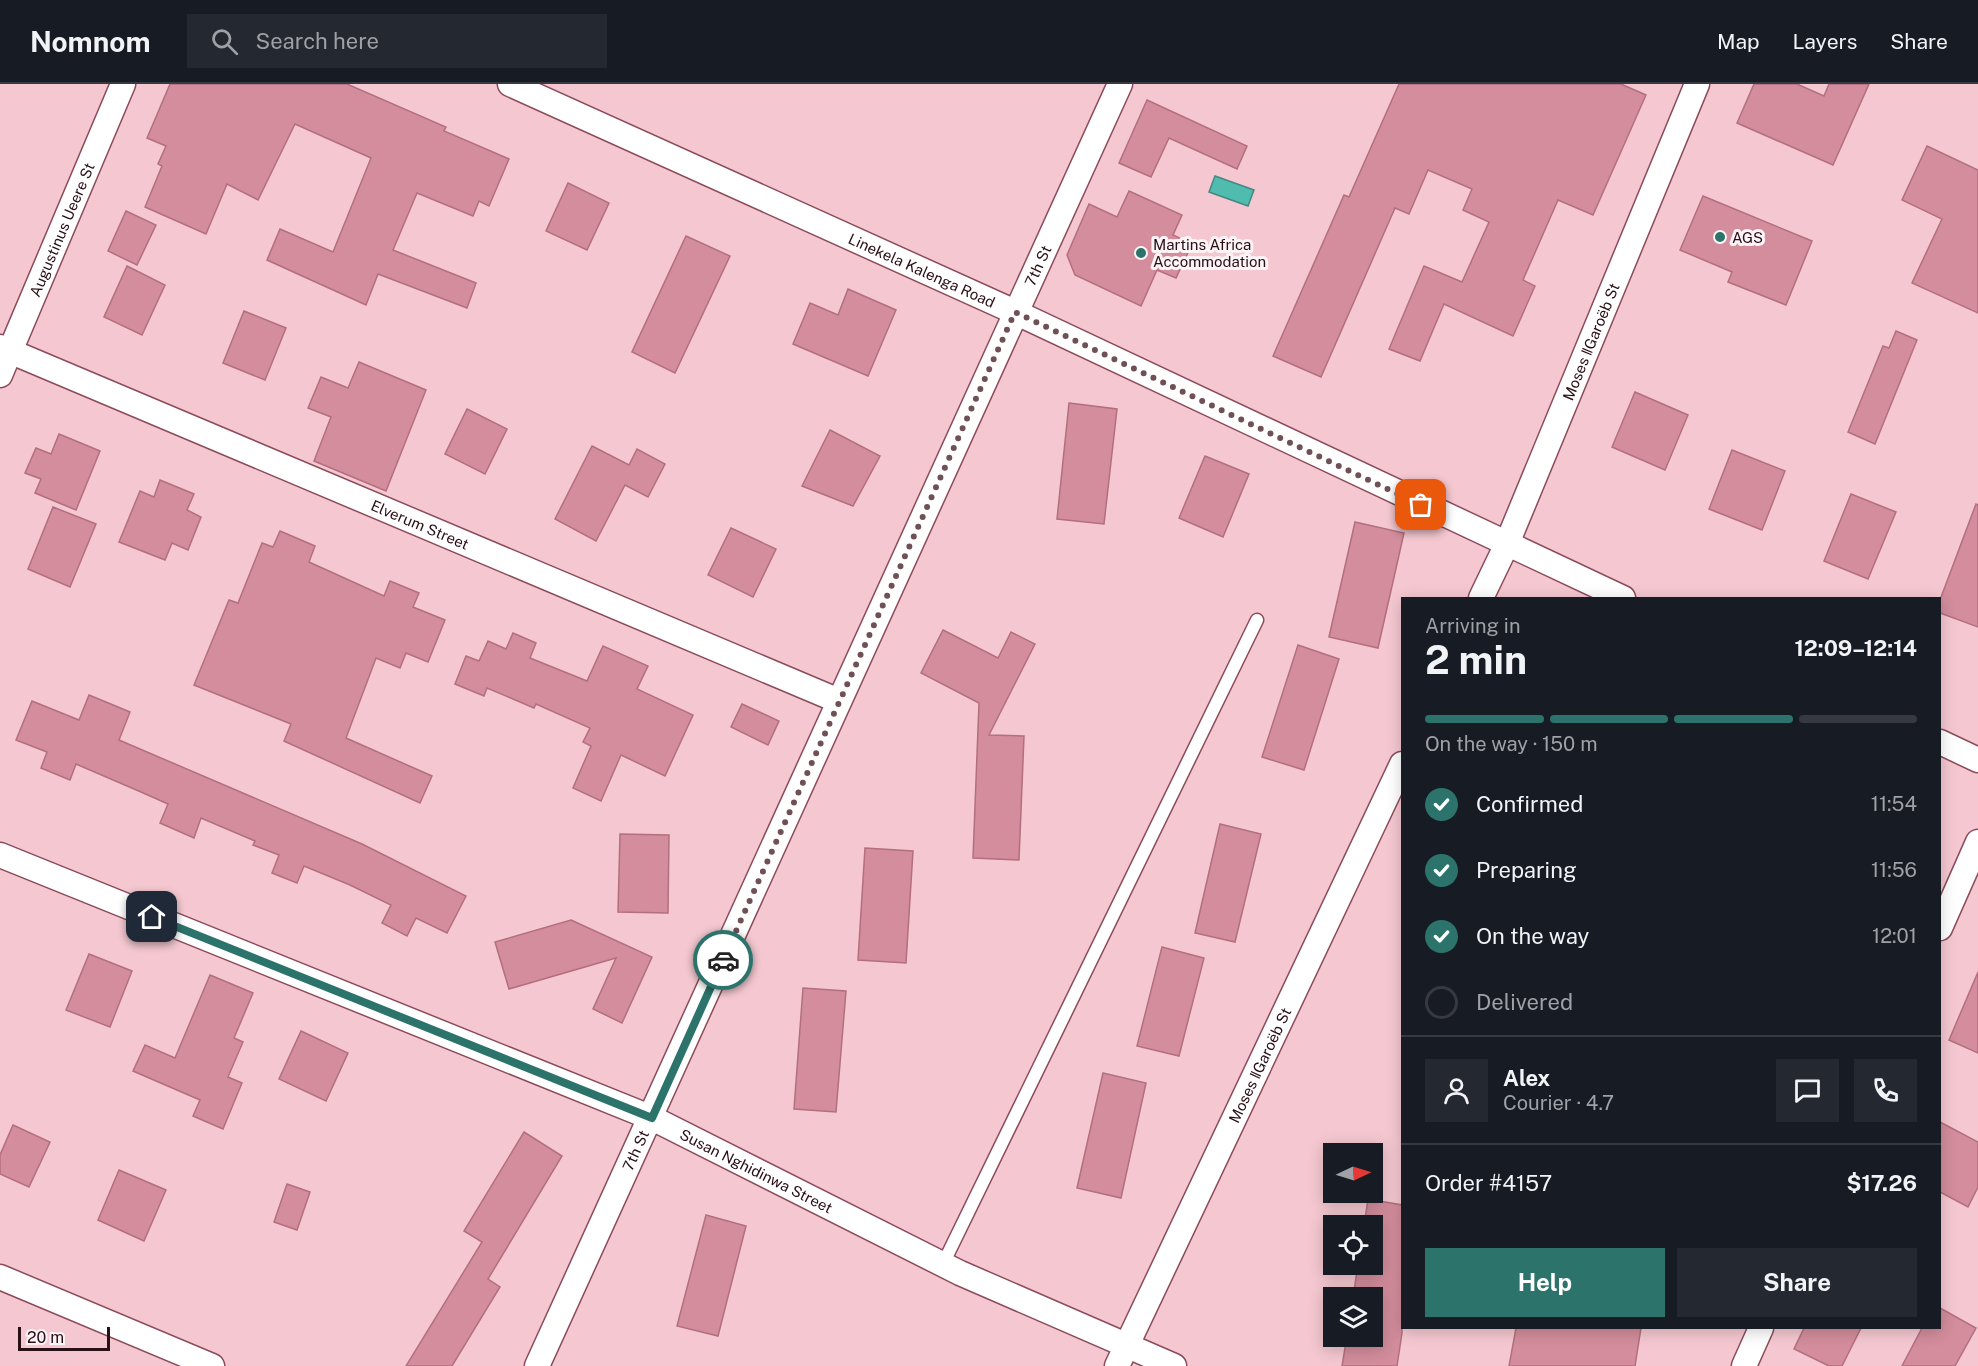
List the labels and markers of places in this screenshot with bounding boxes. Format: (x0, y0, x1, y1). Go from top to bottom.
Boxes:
place label: AGS (1732, 229, 1763, 246)
marker: AGS (1713, 230, 1727, 244)
place label: Martins Africa Accommodation (1153, 236, 1266, 270)
marker: Martins Africa Accommodation (1134, 246, 1148, 260)
pin (1395, 479, 1446, 530)
pin (126, 891, 177, 942)

